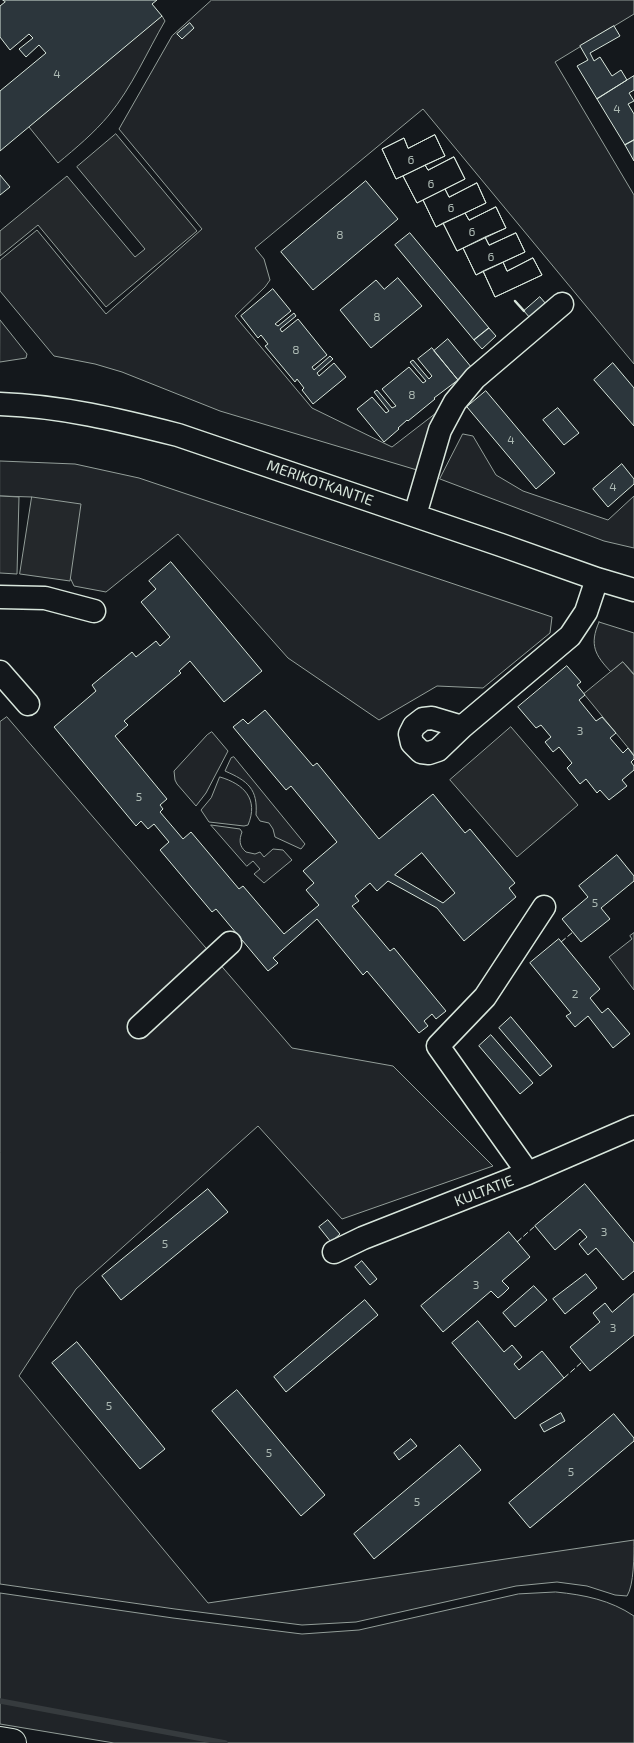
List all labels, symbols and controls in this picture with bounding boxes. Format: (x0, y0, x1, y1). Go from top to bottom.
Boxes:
house number: 4 (53, 67, 61, 81)
house number: 4 (613, 102, 621, 116)
house number: 6 (408, 153, 414, 167)
house number: 6 (428, 177, 434, 191)
house number: 6 (448, 201, 454, 215)
house number: 6 (469, 225, 475, 239)
house number: 8 (336, 228, 344, 242)
house number: 6 (488, 250, 494, 264)
house number: 8 (373, 310, 381, 324)
house number: 8 (292, 343, 300, 357)
house number: 8 (408, 388, 416, 402)
house number: 4 (507, 433, 515, 447)
street label: MERIKOTKANTIE (264, 456, 376, 510)
house number: 4 (609, 480, 617, 494)
house number: 3 (577, 724, 583, 738)
house number: 5 (136, 790, 142, 804)
house number: 5 (592, 896, 598, 910)
house number: 2 (572, 987, 578, 1001)
street label: KULTATIE (452, 1171, 516, 1211)
house number: 3 (601, 1225, 607, 1239)
house number: 5 (162, 1237, 168, 1251)
house number: 3 (473, 1278, 479, 1292)
house number: 3 (610, 1321, 616, 1335)
house number: 5 (106, 1399, 112, 1413)
house number: 5 (266, 1446, 272, 1460)
house number: 5 (568, 1465, 574, 1479)
house number: 5 (414, 1495, 420, 1509)

